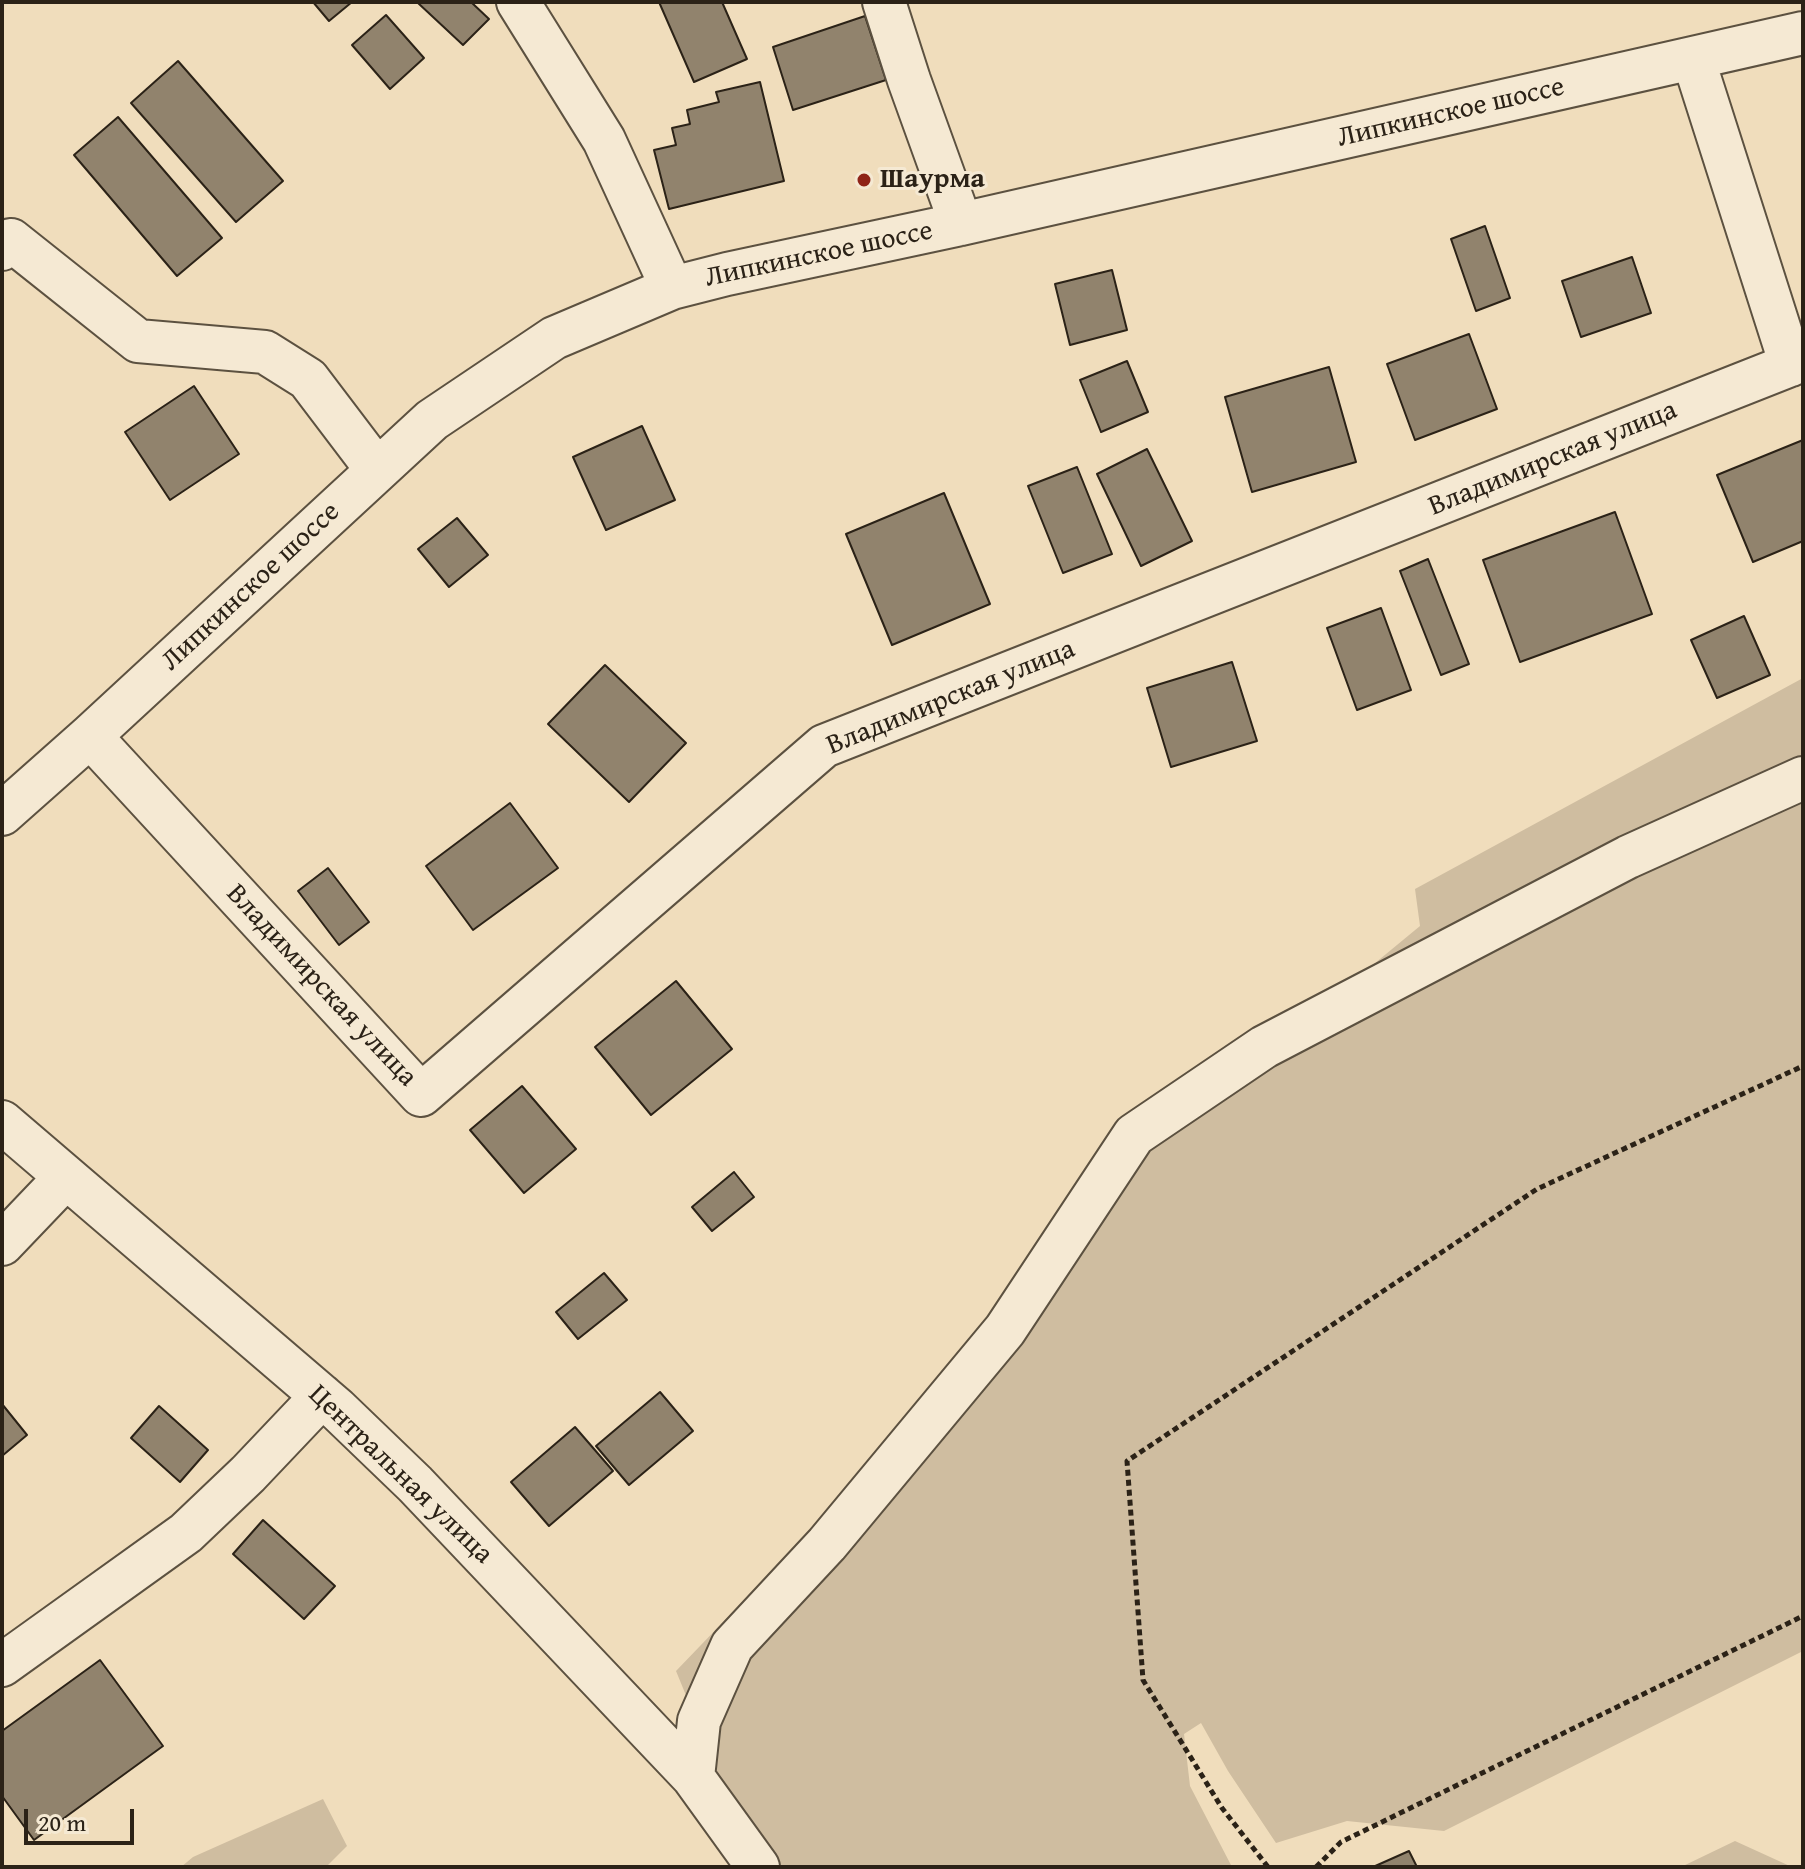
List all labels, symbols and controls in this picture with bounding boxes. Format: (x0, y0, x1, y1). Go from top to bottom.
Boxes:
street label: Липкинское шоссе (1334, 71, 1568, 155)
place label: Шаурма (880, 163, 985, 197)
marker: Шаурма (855, 171, 873, 189)
street label: Липкинское шоссе (702, 214, 936, 296)
street label: Владимирская улица (1424, 394, 1682, 524)
street label: Липкинское шоссе (155, 496, 347, 678)
street label: Владимирская улица (822, 633, 1080, 763)
street label: Владимирская улица (218, 878, 424, 1094)
street label: Центральная улица (301, 1378, 499, 1572)
scale bar (28, 1793, 138, 1843)
text: 20 m (38, 1805, 86, 1840)

